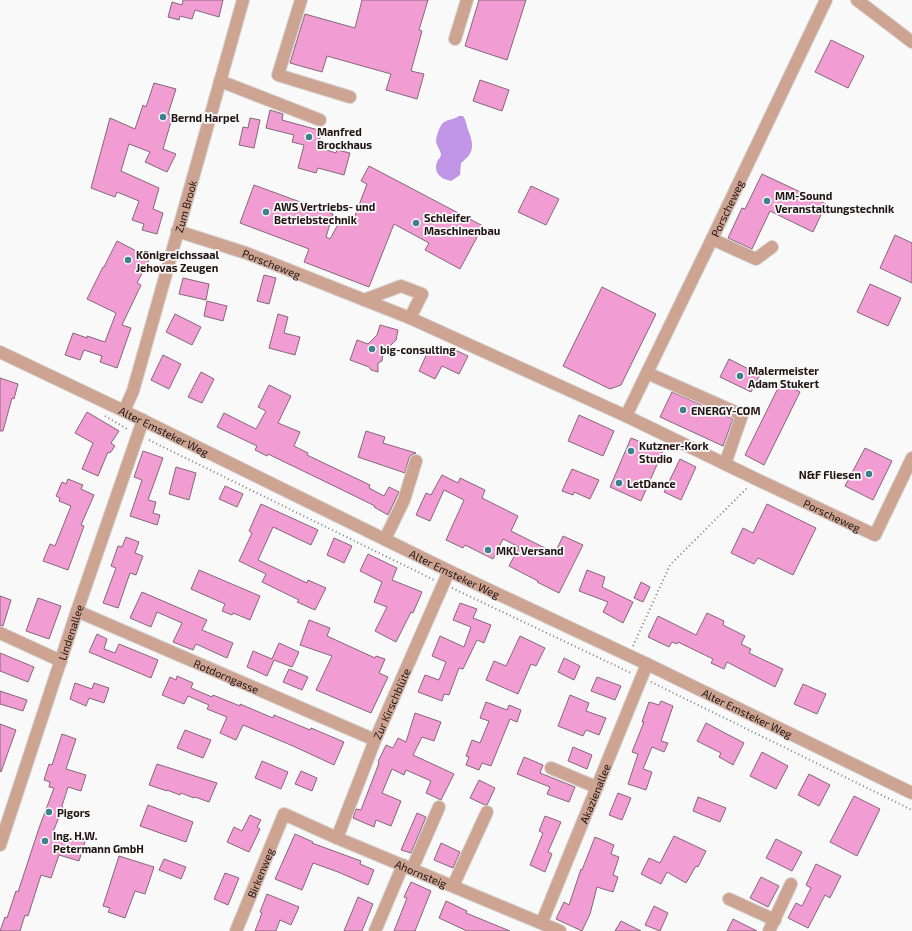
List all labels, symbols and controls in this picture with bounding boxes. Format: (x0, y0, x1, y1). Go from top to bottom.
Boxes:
place label: Bernd Harpel (171, 111, 240, 124)
marker: Bernd Harpel (158, 112, 168, 122)
place label: Manfred Brockhaus (317, 125, 372, 151)
marker: Manfred Brockhaus (304, 132, 314, 142)
street label: Zum Brook (171, 178, 199, 234)
street label: Porscheweg (708, 178, 746, 239)
place label: MM-Sound Veranstaltungstechnik (775, 189, 895, 215)
marker: MM-Sound Veranstaltungstechnik (762, 196, 772, 206)
place label: AWS Vertriebs- und Betriebstechnik (274, 200, 375, 226)
marker: AWS Vertriebs- und Betriebstechnik (261, 207, 271, 217)
place label: Schleifer Maschinenbau (424, 211, 500, 237)
marker: Schleifer Maschinenbau (411, 218, 421, 228)
street label: Porscheweg (241, 246, 303, 281)
place label: Königreichssaal Jehovas Zeugen (136, 248, 220, 274)
marker: Königreichssaal Jehovas Zeugen (123, 255, 133, 265)
place label: big-consulting (380, 343, 456, 356)
marker: big-consulting (367, 344, 377, 354)
place label: Malermeister Adam Stukert (748, 364, 819, 390)
marker: Malermeister Adam Stukert (735, 371, 745, 381)
street label: Alter Emsteker Weg (117, 403, 211, 458)
place label: ENERGY-COM (691, 404, 761, 417)
marker: ENERGY-COM (678, 405, 688, 415)
place label: Kutzner-Kork Studio (639, 439, 710, 465)
marker: Kutzner-Kork Studio (626, 446, 636, 456)
place label: N&F Fliesen (799, 468, 861, 481)
marker: N&F Fliesen (864, 469, 874, 479)
place label: LetDance (627, 477, 676, 490)
marker: LetDance (614, 478, 624, 488)
street label: Porscheweg (802, 496, 863, 534)
place label: MKL Versand (496, 544, 564, 557)
marker: MKL Versand (483, 545, 493, 555)
street label: Alter Emsteker Weg (408, 546, 502, 601)
street label: Lindenallee (55, 603, 85, 662)
street label: Rotdorngasse (192, 656, 261, 696)
street label: Zur Kirschblüte (370, 666, 412, 741)
street label: Alter Emsteker Weg (700, 685, 795, 740)
street label: Akazienallee (576, 761, 612, 825)
place label: Pigors (57, 806, 90, 819)
marker: Pigors (44, 807, 54, 817)
place label: Ing. H.W. Petermann GmbH (53, 829, 144, 855)
marker: Ing. H.W. Petermann GmbH (40, 836, 50, 846)
street label: Birkenweg (244, 846, 276, 900)
street label: Ahornsteig (393, 857, 449, 890)

